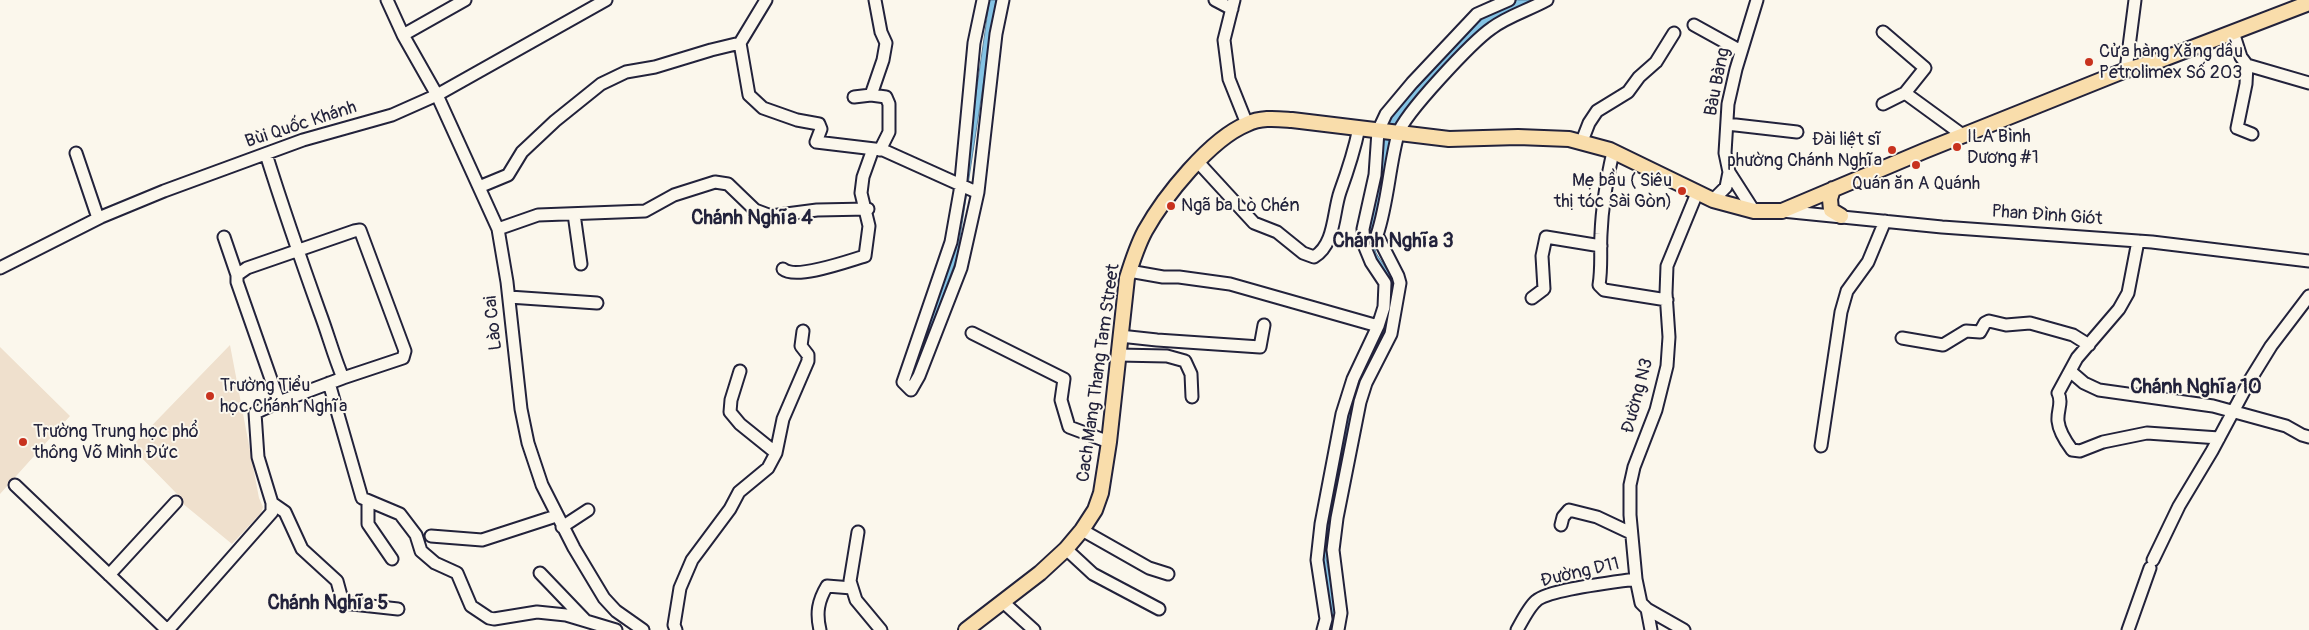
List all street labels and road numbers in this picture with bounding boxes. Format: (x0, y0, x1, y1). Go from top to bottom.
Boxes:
street label: Bàu Bàng (1701, 46, 1735, 118)
street label: Bùi Quốc Khánh (243, 97, 359, 153)
street label: Phan Đình Giót (1991, 201, 2103, 231)
street label: Cach Mang Thang Tam Street (1073, 262, 1125, 484)
street label: Lào Cai (480, 295, 508, 351)
street label: Đường N3 (1618, 356, 1658, 436)
street label: Đường D11 (1539, 553, 1621, 593)

